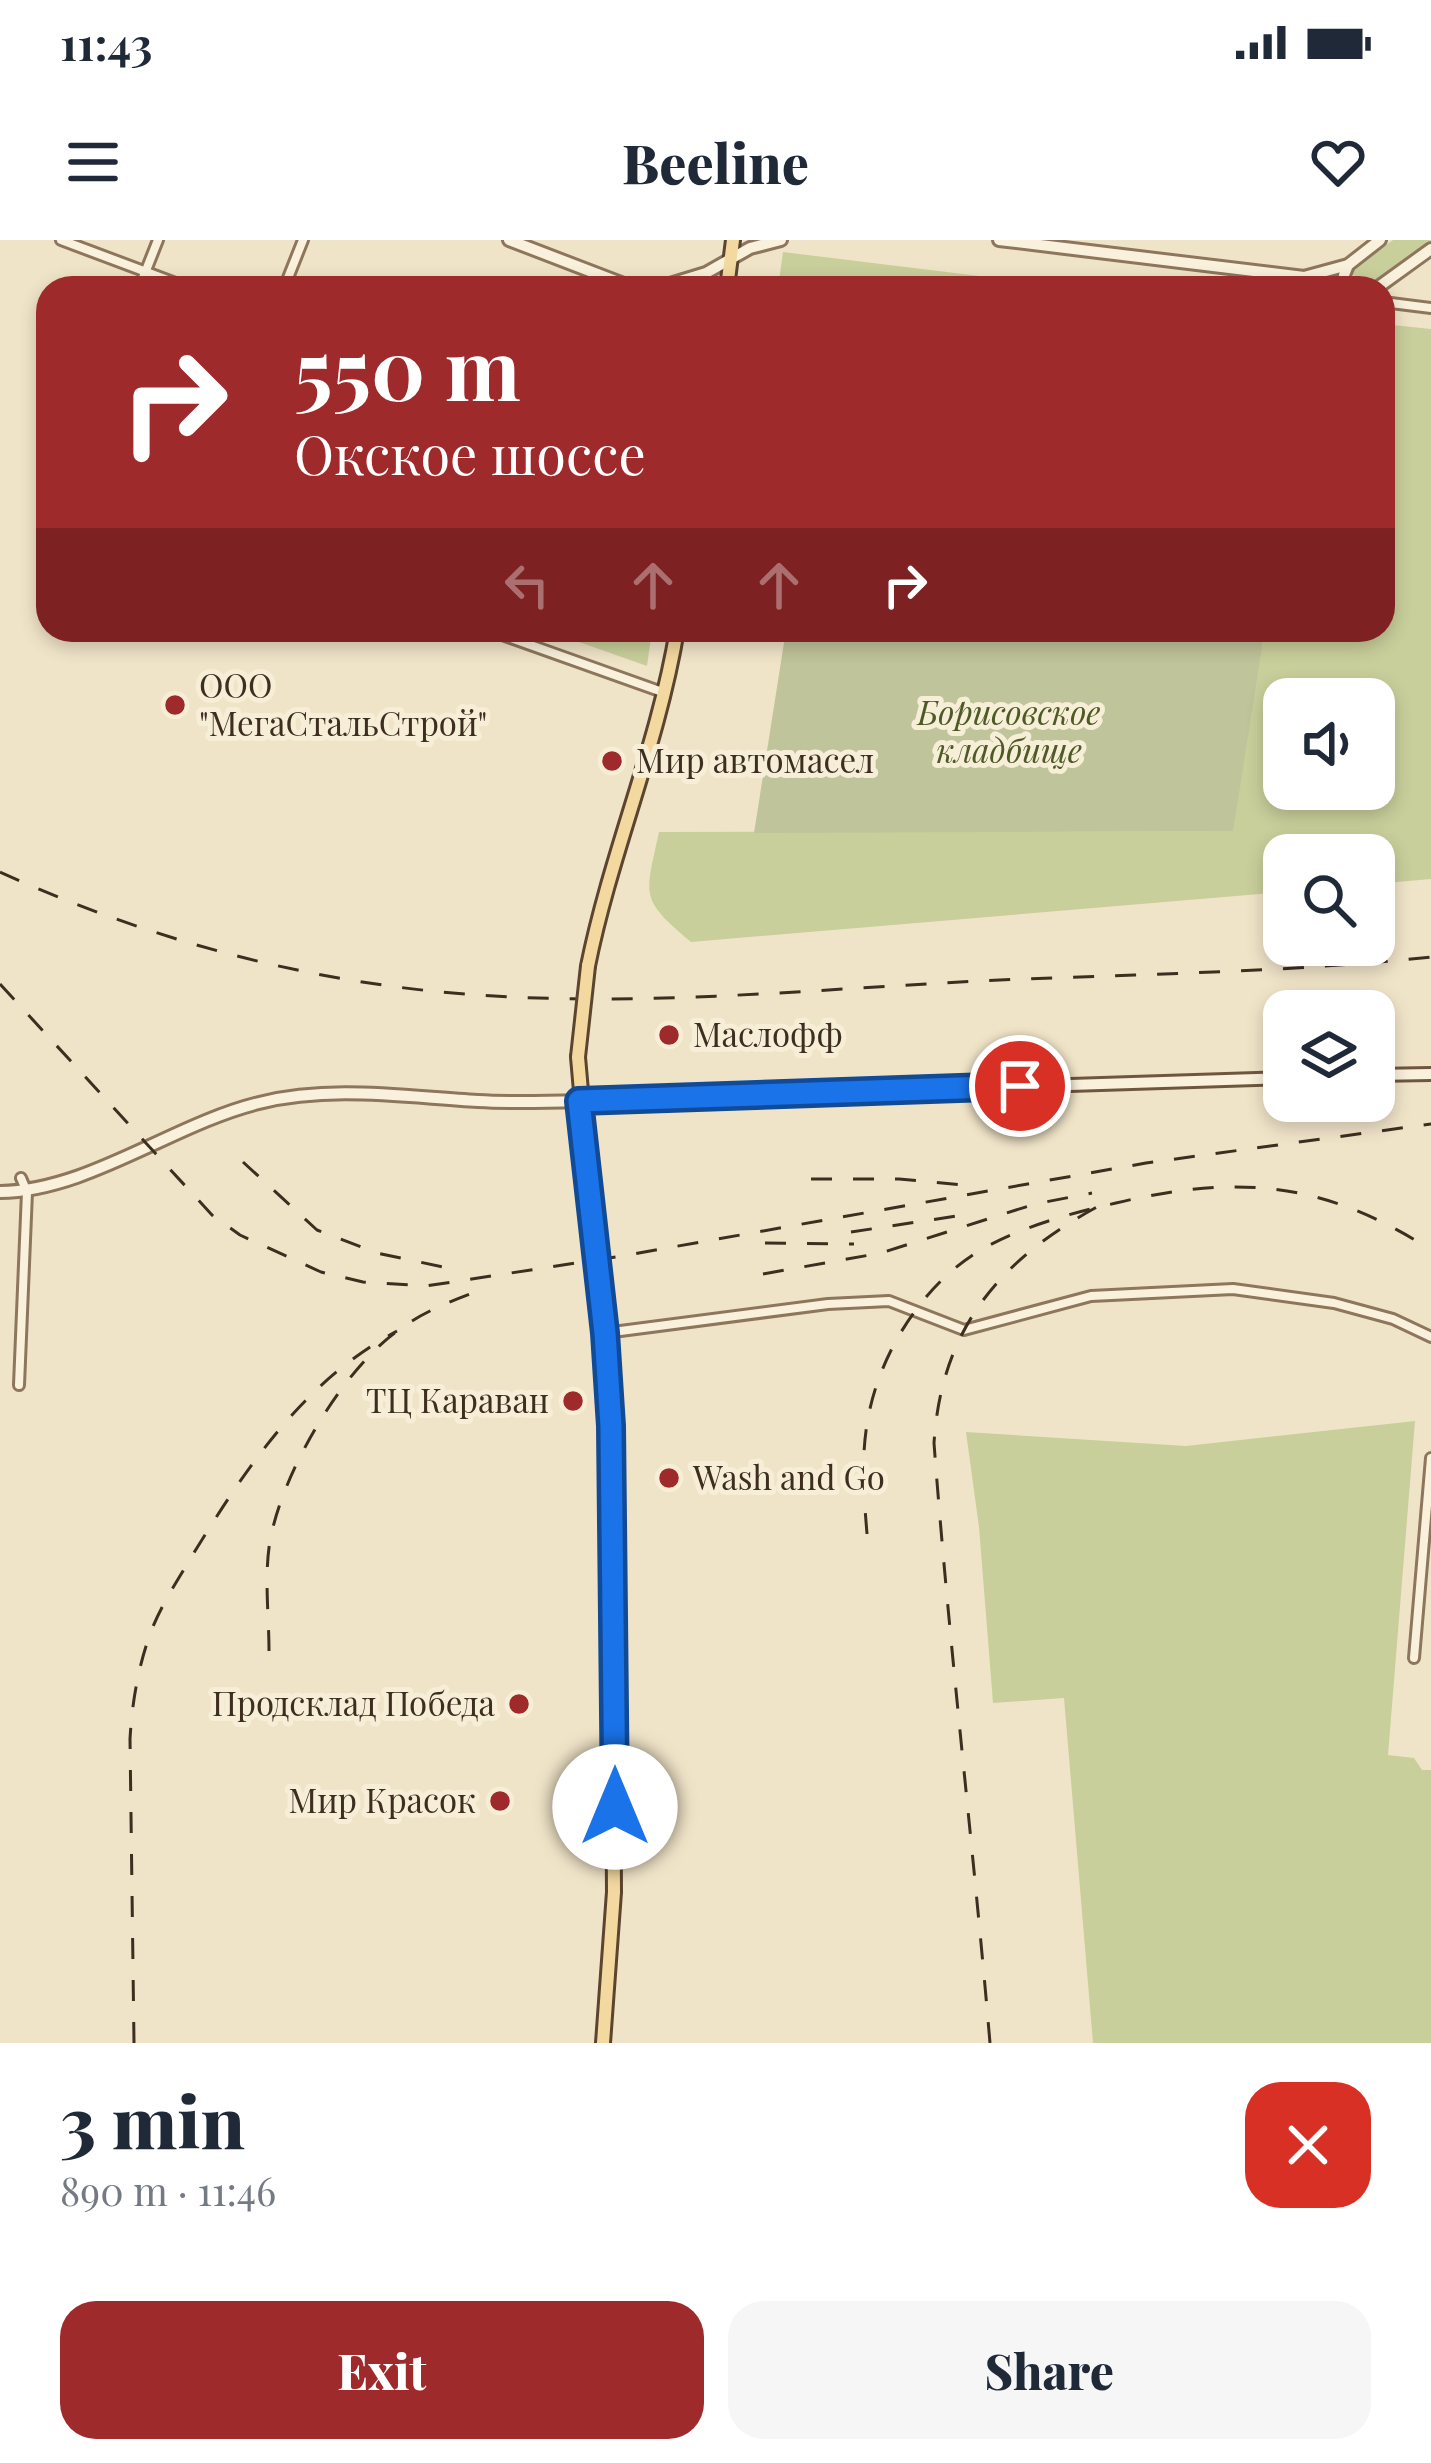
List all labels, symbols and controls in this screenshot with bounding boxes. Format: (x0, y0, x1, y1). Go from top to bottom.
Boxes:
text: 11:43 (60, 12, 152, 72)
text: Beeline (622, 126, 809, 198)
icon: menu (60, 129, 126, 195)
icon: heart (1305, 129, 1371, 195)
text: 550 m (294, 310, 521, 422)
icon: right (96, 324, 252, 480)
text: Окское шоссе (294, 417, 646, 489)
icon: left (494, 552, 560, 618)
icon: ahead (620, 552, 686, 618)
icon: ahead (746, 552, 812, 618)
icon: right (872, 552, 938, 618)
place label: ООО "МегаСтальСтрой" (199, 662, 487, 744)
map controls (1263, 678, 1395, 1122)
button: sound (1263, 678, 1395, 810)
park label: Борисовское кладбище (916, 689, 1100, 771)
marker: ООО "МегаСтальСтрой" (162, 692, 188, 718)
place label: Мир автомасел (636, 737, 874, 781)
marker: Мир автомасел (599, 748, 625, 774)
button: search (1263, 834, 1395, 966)
button: layers (1263, 990, 1395, 1122)
place label: Маслофф (693, 1011, 843, 1055)
marker: Маслофф (656, 1022, 682, 1048)
pin (969, 1035, 1071, 1137)
icon: arrive (987, 1053, 1053, 1119)
place label: ТЦ Караван (366, 1377, 549, 1421)
marker: ТЦ Караван (560, 1388, 586, 1414)
place label: Wash and Go (692, 1454, 885, 1498)
marker: Wash and Go (656, 1465, 682, 1491)
place label: Продсклад Победа (212, 1680, 496, 1724)
marker: Продсклад Победа (506, 1691, 532, 1717)
position arrow (552, 1744, 678, 1870)
place label: Мир Красок (288, 1777, 476, 1821)
marker: Мир Красок (487, 1788, 513, 1814)
text: 3 min (60, 2071, 245, 2167)
button: close (1245, 2082, 1371, 2208)
text: 890 m · 11:46 (60, 2164, 276, 2216)
button: Exit (60, 2301, 704, 2439)
button: Share (728, 2301, 1371, 2439)

